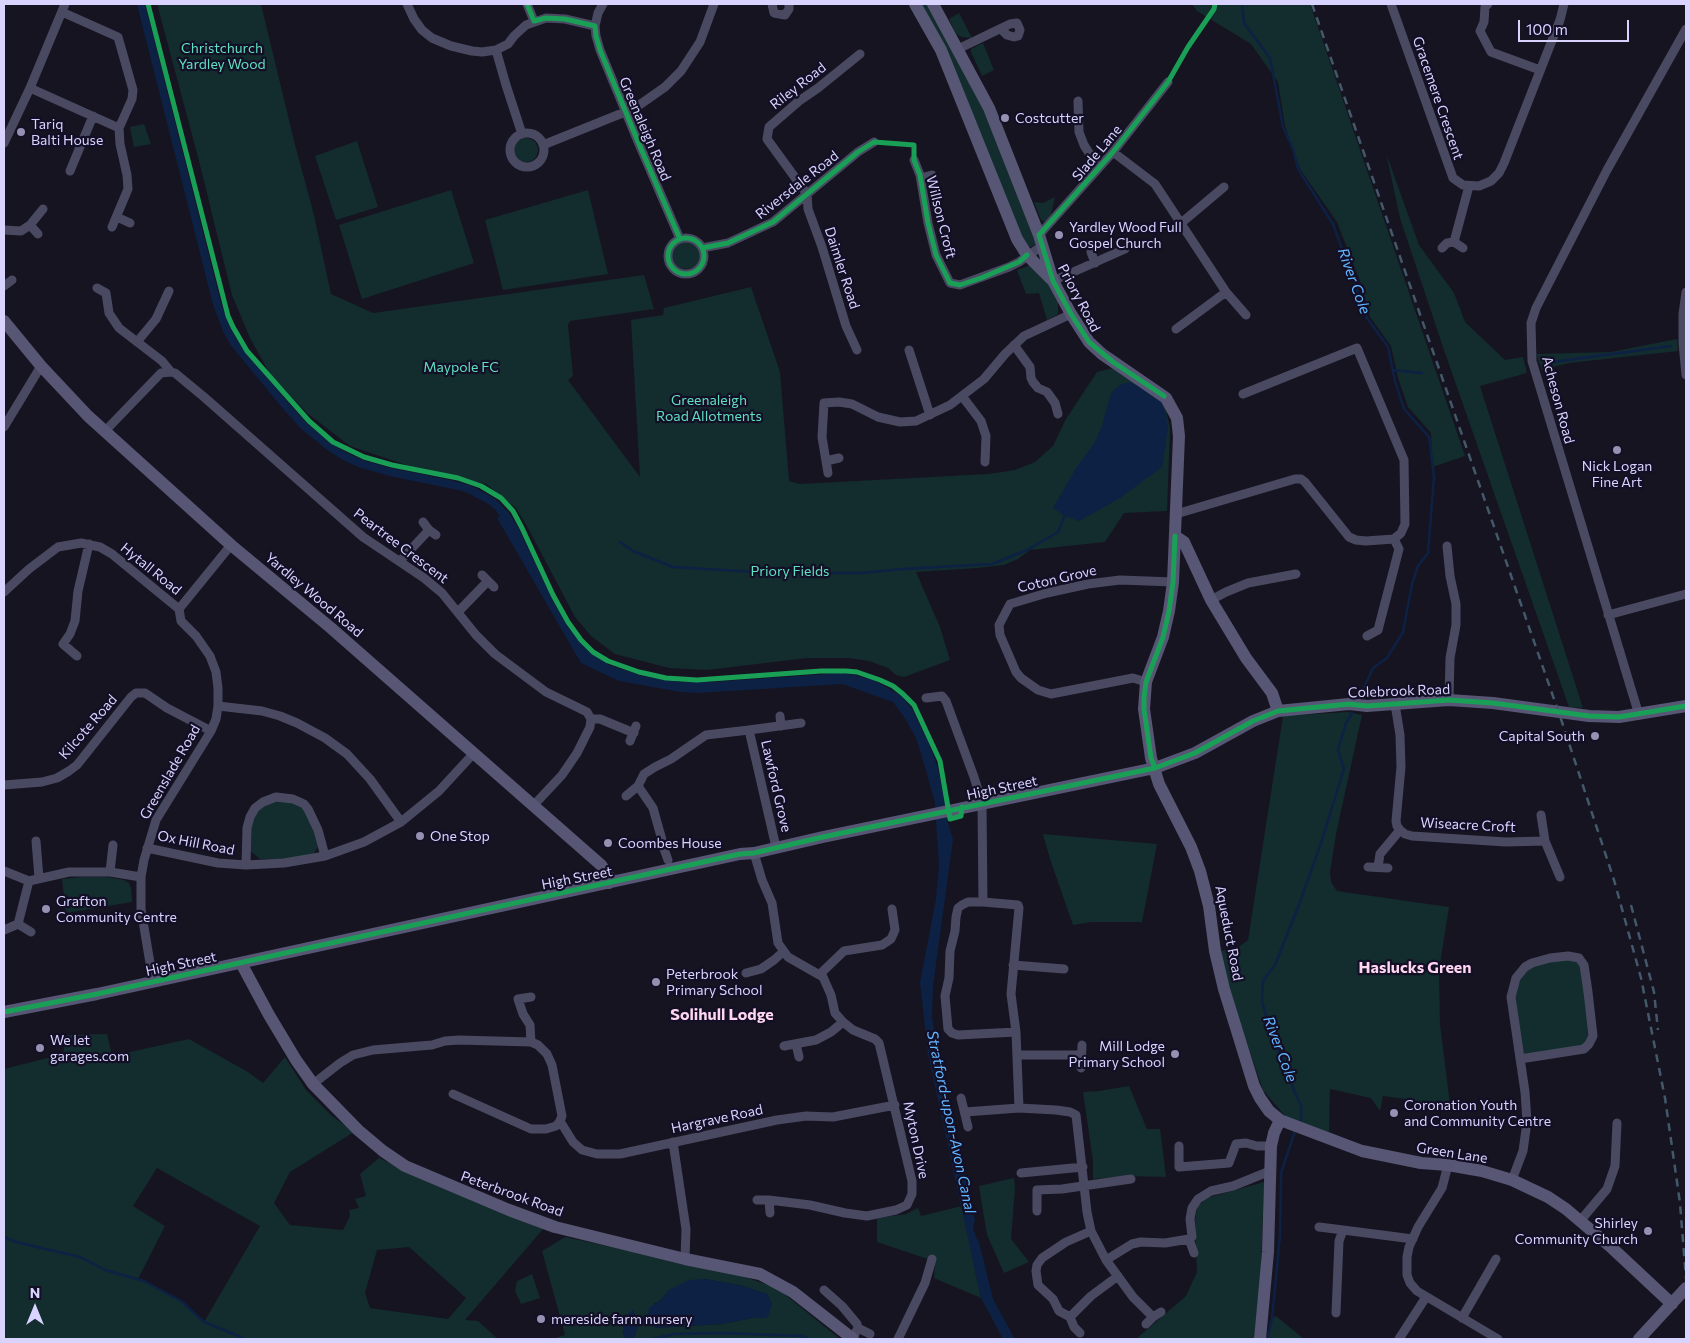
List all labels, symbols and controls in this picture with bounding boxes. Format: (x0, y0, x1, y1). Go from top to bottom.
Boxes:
scale bar (1520, 10, 1631, 42)
text: 100 m (1526, 20, 1568, 38)
street label: Gracemere Crescent (1409, 34, 1467, 162)
park label: Christchurch Yardley Wood (178, 40, 266, 72)
street label: Riley Road (767, 59, 829, 113)
street label: Greenaleigh Road (616, 75, 674, 183)
place label: Costcutter (1015, 110, 1084, 126)
marker: Costcutter (999, 112, 1011, 124)
place label: Tariq Balti House (31, 116, 103, 148)
street label: Slade Lane (1069, 122, 1125, 184)
marker: Tariq Balti House (15, 126, 27, 138)
street label: Riversdale Road (752, 147, 842, 223)
street label: Willson Croft (923, 174, 959, 260)
place label: Yardley Wood Full Gospel Church (1069, 219, 1182, 252)
street label: Daimler Road (821, 225, 863, 311)
marker: Yardley Wood Full Gospel Church (1053, 229, 1065, 241)
water label: River Cole (1334, 245, 1374, 317)
street label: Priory Road (1054, 261, 1104, 335)
street label: Acheson Road (1538, 354, 1578, 446)
park label: Maypole FC (423, 359, 499, 375)
park label: Greenaleigh Road Allotments (656, 392, 762, 424)
marker: Nick Logan Fine Art (1611, 444, 1623, 456)
place label: Nick Logan Fine Art (1582, 458, 1652, 491)
street label: Peartree Crescent (350, 505, 452, 587)
street label: Hytall Road (117, 539, 185, 599)
street label: Yardley Wood Road (262, 549, 366, 641)
street label: Coton Grove (1016, 562, 1098, 596)
park label: Priory Fields (751, 563, 829, 579)
street label: Colebrook Road (1348, 681, 1450, 701)
street label: Kilcote Road (55, 691, 121, 763)
street label: Greenslade Road (136, 722, 204, 822)
place label: Capital South (1499, 728, 1585, 744)
marker: Capital South (1589, 730, 1601, 742)
street label: Lawford Grove (757, 738, 795, 834)
street label: High Street (965, 772, 1039, 804)
street label: Wiseacre Croft (1420, 814, 1516, 836)
street label: Ox Hill Road (156, 827, 236, 859)
place label: One Stop (430, 828, 490, 844)
marker: One Stop (414, 830, 426, 842)
place label: Coombes House (618, 835, 722, 851)
marker: Coombes House (602, 837, 614, 849)
street label: High Street (540, 863, 614, 893)
street label: Aqueduct Road (1212, 884, 1246, 982)
place label: Grafton Community Centre (56, 893, 177, 926)
marker: Grafton Community Centre (40, 903, 52, 915)
street label: High Street (144, 948, 218, 980)
district label: Haslucks Green (1359, 958, 1471, 978)
place label: Peterbrook Primary School (666, 966, 762, 999)
marker: Peterbrook Primary School (650, 976, 662, 988)
district label: Solihull Lodge (670, 1005, 774, 1025)
water label: River Cole (1259, 1013, 1301, 1085)
water label: Stratford-upon-Avon Canal (923, 1029, 979, 1215)
place label: We let garages.com (50, 1032, 129, 1064)
place label: Mill Lodge Primary School (1069, 1038, 1165, 1070)
marker: We let garages.com (34, 1042, 46, 1054)
marker: Mill Lodge Primary School (1169, 1048, 1181, 1060)
place label: Coronation Youth and Community Centre (1404, 1097, 1551, 1130)
street label: Myton Drive (900, 1100, 932, 1180)
street label: Hargrave Road (670, 1101, 764, 1137)
marker: Coronation Youth and Community Centre (1388, 1107, 1400, 1119)
street label: Green Lane (1415, 1139, 1489, 1167)
street label: Peterbrook Road (458, 1168, 566, 1220)
place label: Shirley Community Church (1515, 1215, 1638, 1248)
marker: Shirley Community Church (1642, 1225, 1654, 1237)
north arrow (10, 1283, 60, 1333)
text: N (30, 1284, 40, 1301)
place label: mereside farm nursery (551, 1311, 692, 1327)
marker: mereside farm nursery (535, 1313, 547, 1325)

